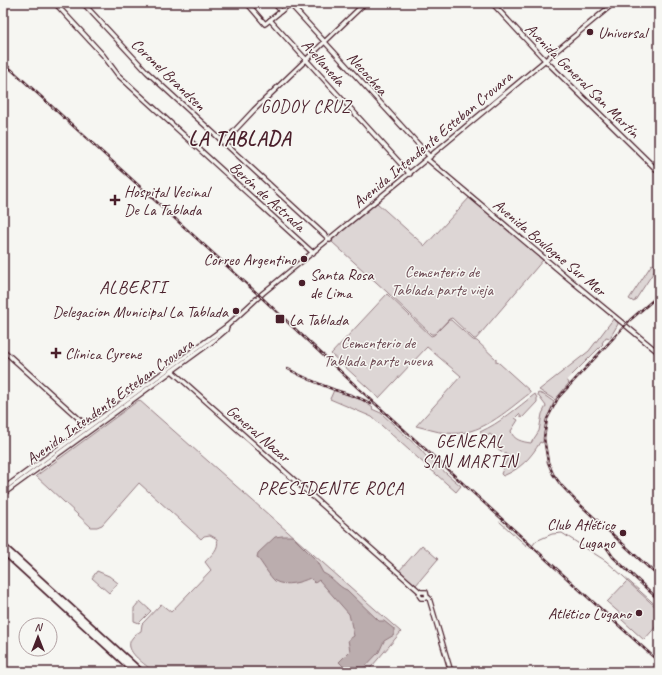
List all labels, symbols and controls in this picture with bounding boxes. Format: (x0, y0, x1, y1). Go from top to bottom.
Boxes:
street label: Avenida General San Martín (521, 19, 645, 143)
place label: Universal (598, 23, 650, 43)
marker: Universal (585, 27, 595, 37)
street label: Coronel Brandsen (127, 34, 210, 116)
street label: Avellaneda (297, 35, 350, 91)
street label: Necochea (343, 48, 393, 100)
street label: Avenida Intendente Esteban Crovara (349, 66, 518, 212)
district label: GODOY CRUZ (261, 96, 353, 117)
district label: LA TABLADA (189, 126, 292, 151)
street label: Berón de Astrada (225, 157, 310, 237)
place label: Hospital Vecinal De La Tablada (124, 182, 213, 220)
marker: Hospital Vecinal De La Tablada (109, 194, 121, 206)
street label: Avenida Boulogne Sur Mer (489, 195, 611, 302)
place label: Correo Argentino (204, 250, 297, 270)
marker: Correo Argentino (299, 254, 309, 264)
park label: Cementerio de Tablada parte vieja (391, 262, 495, 300)
place label: Santa Rosa de Lima (310, 265, 374, 303)
district label: ALBERTI (99, 276, 170, 298)
marker: Santa Rosa de Lima (297, 278, 307, 288)
place label: Delegacion Municipal La Tablada (52, 302, 229, 322)
marker: Delegacion Municipal La Tablada (231, 306, 241, 316)
place label: La Tablada (289, 310, 349, 330)
marker: La Tablada (274, 313, 286, 325)
street label: Avenida Intendente Esteban Crovara (22, 333, 198, 469)
park label: Cementerio de Tablada parte nueva (324, 333, 434, 371)
place label: Clinica Cyrene (65, 344, 143, 364)
marker: Clinica Cyrene (50, 347, 62, 359)
street label: General Nazar (222, 401, 295, 468)
district label: GENERAL SAN MARTIN (422, 431, 520, 472)
district label: PRESIDENTE ROCA (258, 477, 404, 499)
place label: Club Atlético Lugano (547, 515, 617, 553)
marker: Club Atlético Lugano (618, 528, 628, 538)
place label: Atlético Lugano (548, 604, 633, 624)
marker: Atlético Lugano (634, 608, 644, 618)
north arrow (18, 617, 58, 657)
text: N (35, 620, 44, 634)

